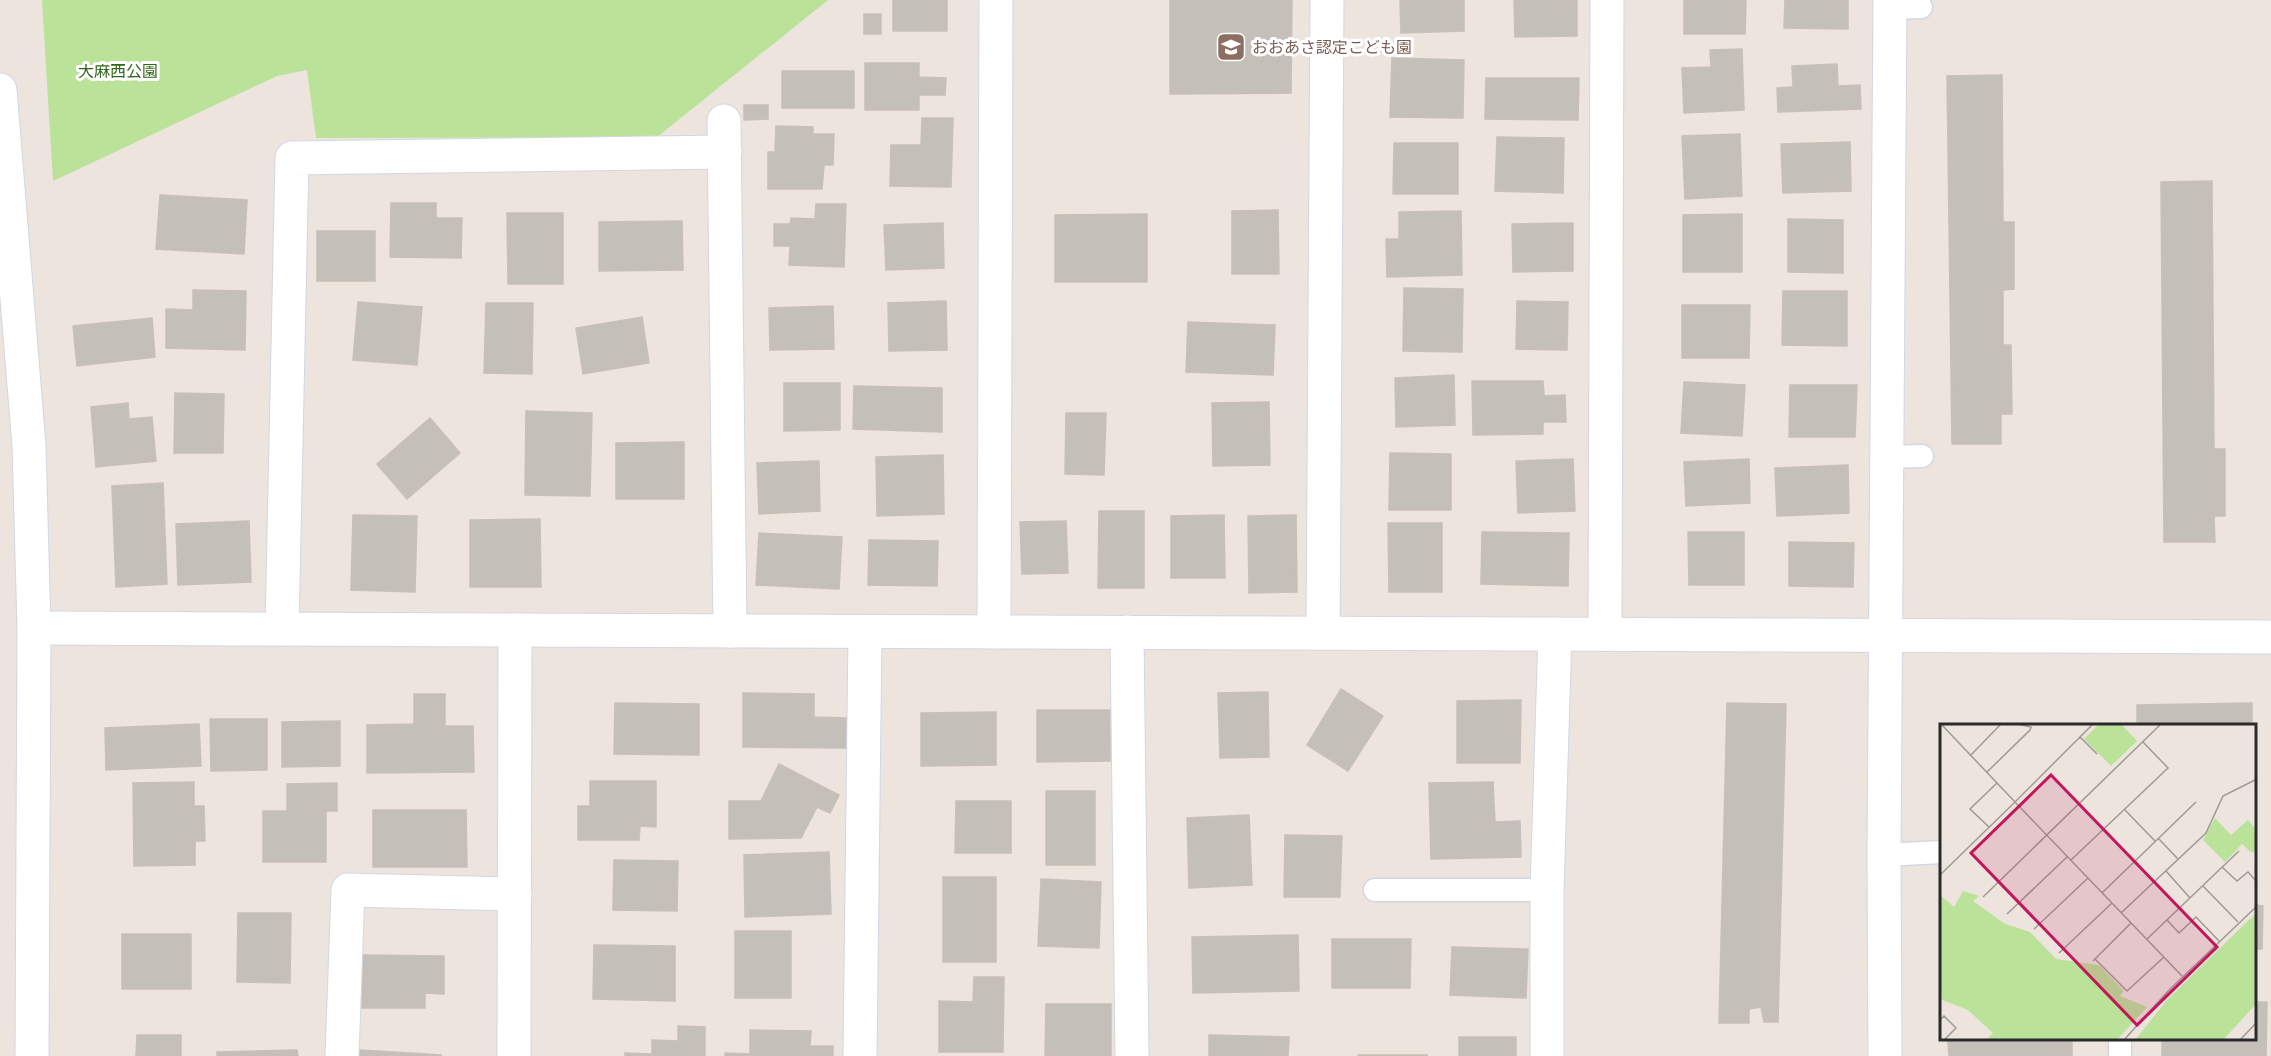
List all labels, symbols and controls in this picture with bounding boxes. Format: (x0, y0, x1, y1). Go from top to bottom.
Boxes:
school or university icon: おおあさ認定こども園 (1215, 31, 1247, 63)
place label: おおあさ認定こども園 (1252, 38, 1412, 56)
park label: 大麻西公園 (78, 62, 158, 80)
inset map (1940, 724, 2256, 1041)

